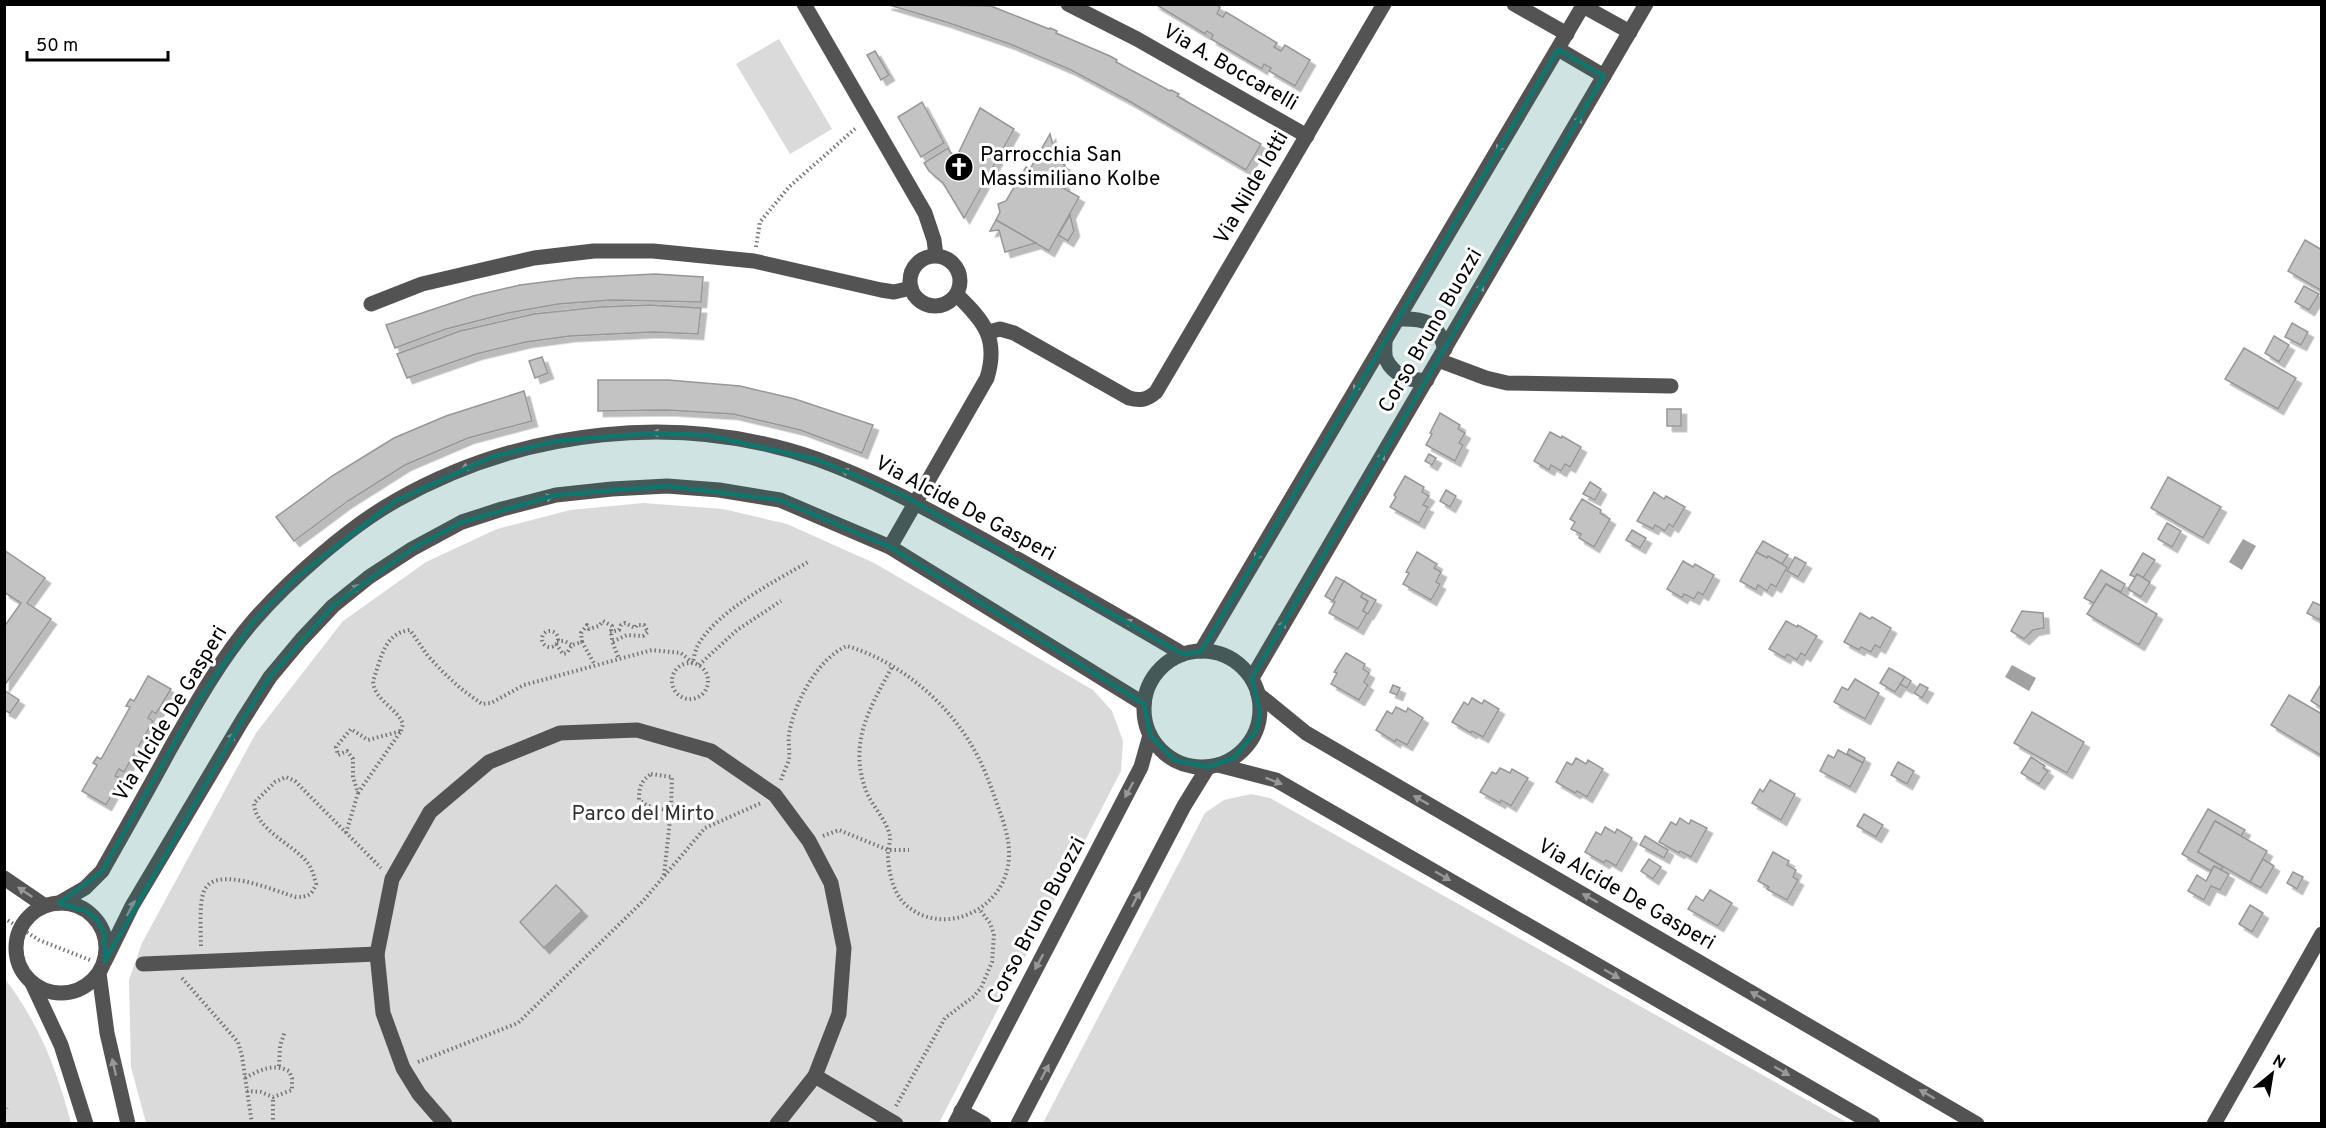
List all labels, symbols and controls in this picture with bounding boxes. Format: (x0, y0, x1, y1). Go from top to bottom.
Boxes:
street label: Via A. Boccarelli (1158, 18, 1302, 118)
scale bar (27, 24, 168, 62)
text: 50 m (36, 35, 78, 58)
one-way arrow (1571, 115, 1582, 131)
street label: Via Nilde Iotti (1209, 126, 1295, 250)
one-way arrow (1495, 137, 1506, 153)
place label: Parrocchia San Massimiliano Kolbe (980, 142, 1160, 193)
church icon: Parrocchia San Massimiliano Kolbe (943, 151, 975, 183)
street label: Corso Bruno Buozzi (1373, 244, 1489, 418)
one-way arrow (1473, 283, 1483, 300)
one-way arrow (1353, 377, 1364, 393)
one-way arrow (651, 428, 670, 438)
street label: Via Alcide De Gasperi (870, 450, 1060, 568)
one-way arrow (1375, 451, 1385, 468)
one-way arrow (460, 461, 478, 471)
one-way arrow (840, 468, 858, 478)
one-way arrow (536, 492, 555, 502)
one-way arrow (1254, 545, 1264, 562)
one-way arrow (345, 584, 361, 597)
one-way arrow (1123, 619, 1140, 629)
one-way arrow (1276, 620, 1287, 636)
street label: Via Alcide De Gasperi (108, 621, 234, 807)
one-way arrow (225, 732, 236, 748)
one-way arrow (1265, 776, 1283, 786)
one-way arrow (1125, 781, 1134, 798)
one-way arrow (1412, 795, 1429, 805)
park label: Parco del Mirto (572, 801, 714, 828)
street label: Corso Bruno Buozzi (982, 833, 1092, 1009)
street label: Via Alcide De Gasperi (1532, 833, 1720, 957)
one-way arrow (1435, 871, 1452, 881)
one-way arrow (17, 887, 33, 898)
one-way arrow (1131, 890, 1141, 907)
one-way arrow (1581, 893, 1598, 903)
one-way arrow (126, 899, 136, 916)
one-way arrow (1034, 954, 1044, 971)
one-way arrow (1604, 968, 1621, 978)
one-way arrow (1749, 991, 1766, 1001)
north arrow (2242, 1044, 2302, 1104)
text: N (2269, 1051, 2288, 1074)
one-way arrow (109, 1057, 119, 1076)
one-way arrow (1041, 1063, 1050, 1080)
one-way arrow (1773, 1066, 1790, 1076)
one-way arrow (1918, 1089, 1935, 1099)

